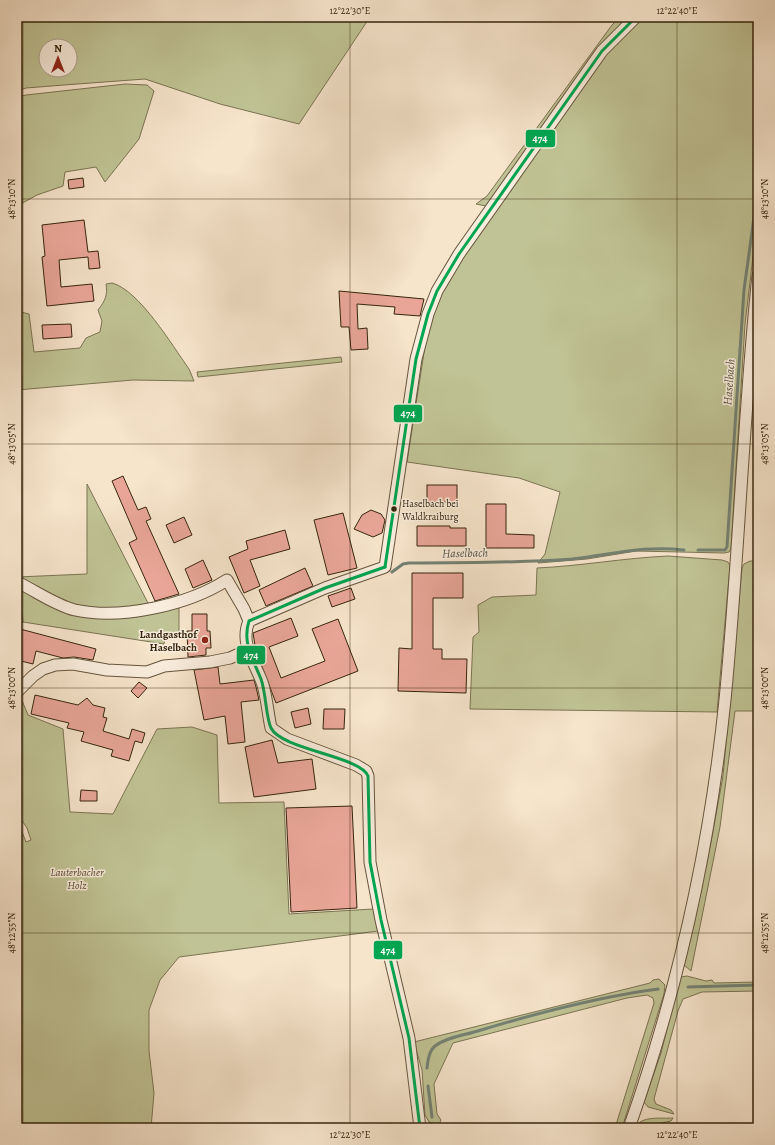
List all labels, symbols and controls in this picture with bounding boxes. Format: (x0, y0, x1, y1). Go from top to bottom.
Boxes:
text: 12°22'30"E (330, 4, 370, 17)
text: 12°22'40"E (656, 4, 698, 17)
north arrow (38, 38, 78, 78)
text: N (54, 41, 62, 56)
line badge: 474 (525, 129, 556, 148)
text: 474 (532, 131, 548, 146)
text: 48°13'10"N (5, 179, 18, 219)
text: 48°13'10"N (758, 179, 771, 219)
water label: Haselbach (719, 358, 739, 406)
line badge: 474 (393, 404, 423, 423)
text: 474 (400, 406, 416, 421)
text: 48°13'05"N (5, 423, 18, 465)
text: 48°13'05"N (758, 423, 771, 465)
place label: Haselbach bei Waldkraiburg (401, 497, 459, 523)
marker: Haselbach bei Waldkraiburg (389, 504, 399, 514)
water label: Haselbach (442, 545, 488, 561)
place label: Landgasthof Haselbach (139, 627, 199, 655)
marker: Landgasthof Haselbach (200, 635, 210, 645)
line badge: 474 (236, 645, 266, 665)
text: 474 (243, 648, 259, 663)
text: 48°13'00"N (5, 667, 18, 709)
text: 48°13'00"N (758, 667, 771, 709)
park label: Lauterbacher Holz (50, 865, 105, 893)
text: 48°12'55"N (5, 912, 18, 954)
text: 48°12'55"N (758, 912, 771, 954)
line badge: 474 (373, 940, 403, 960)
text: 474 (380, 943, 396, 958)
text: 12°22'30"E (330, 1128, 370, 1141)
text: 12°22'40"E (656, 1128, 698, 1141)

